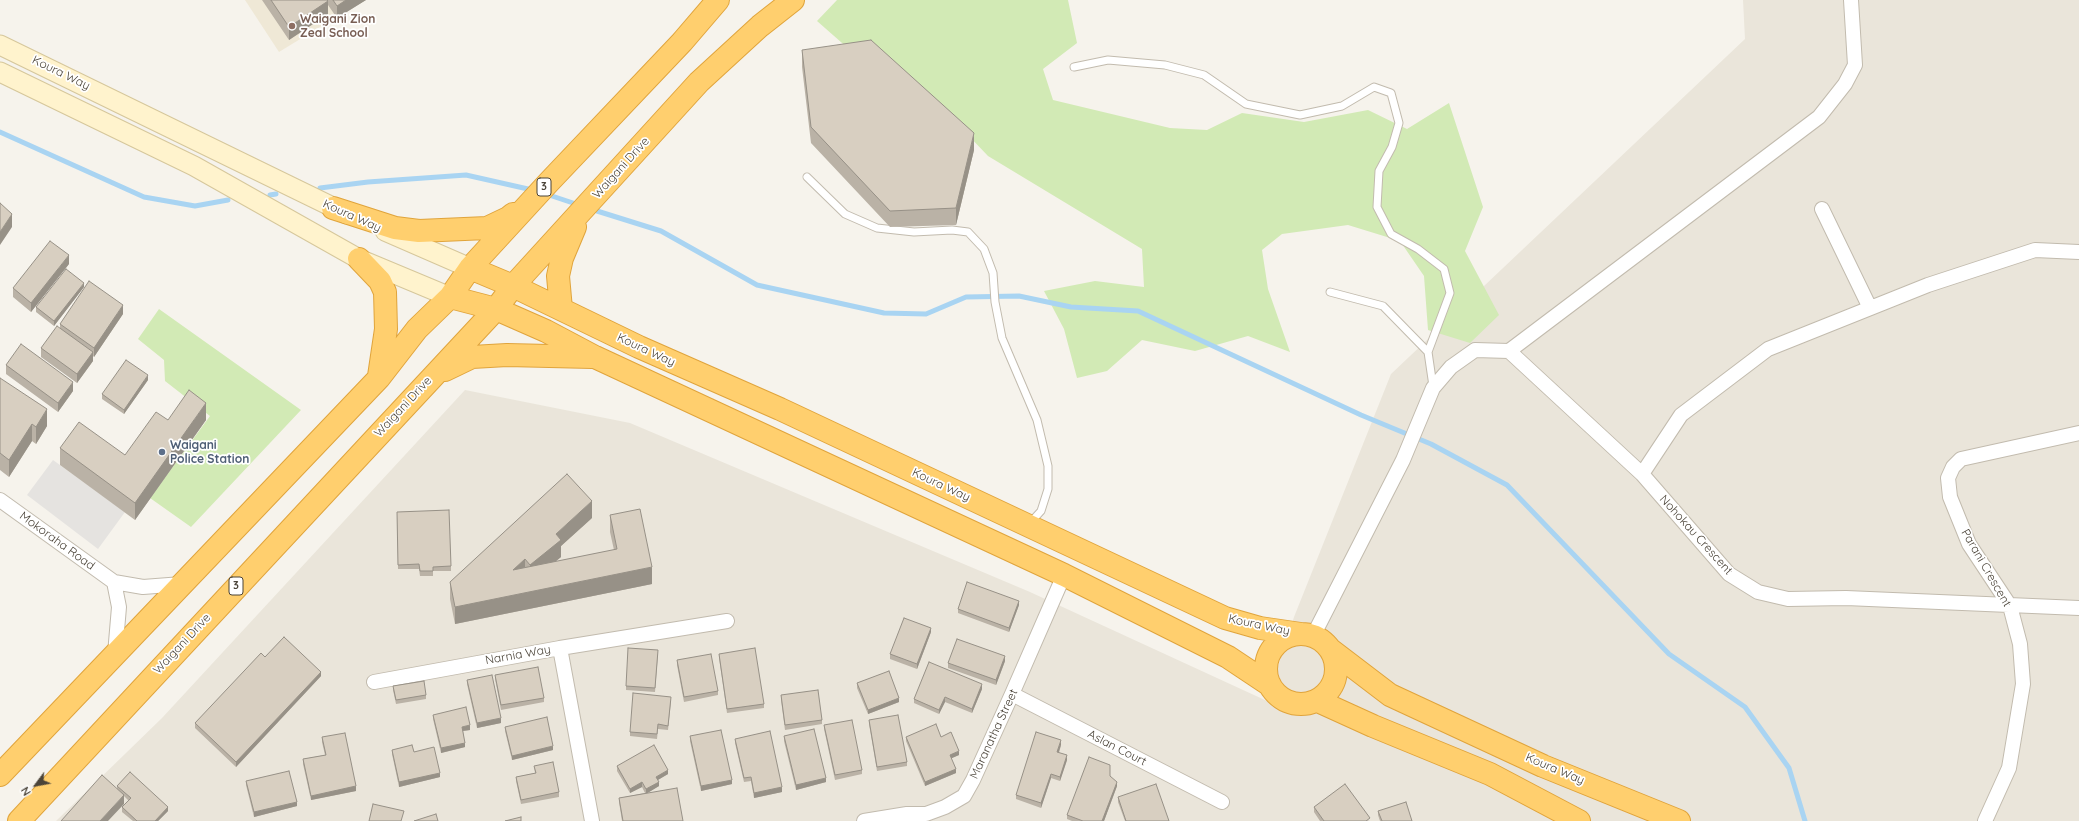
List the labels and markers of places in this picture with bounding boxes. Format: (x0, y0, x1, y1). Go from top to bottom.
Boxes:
place label: Waigani Zion Zeal School (300, 12, 375, 40)
marker: Waigani Zion Zeal School (287, 21, 297, 31)
place label: Waigani Police Station (170, 438, 249, 466)
marker: Waigani Police Station (157, 447, 167, 457)

